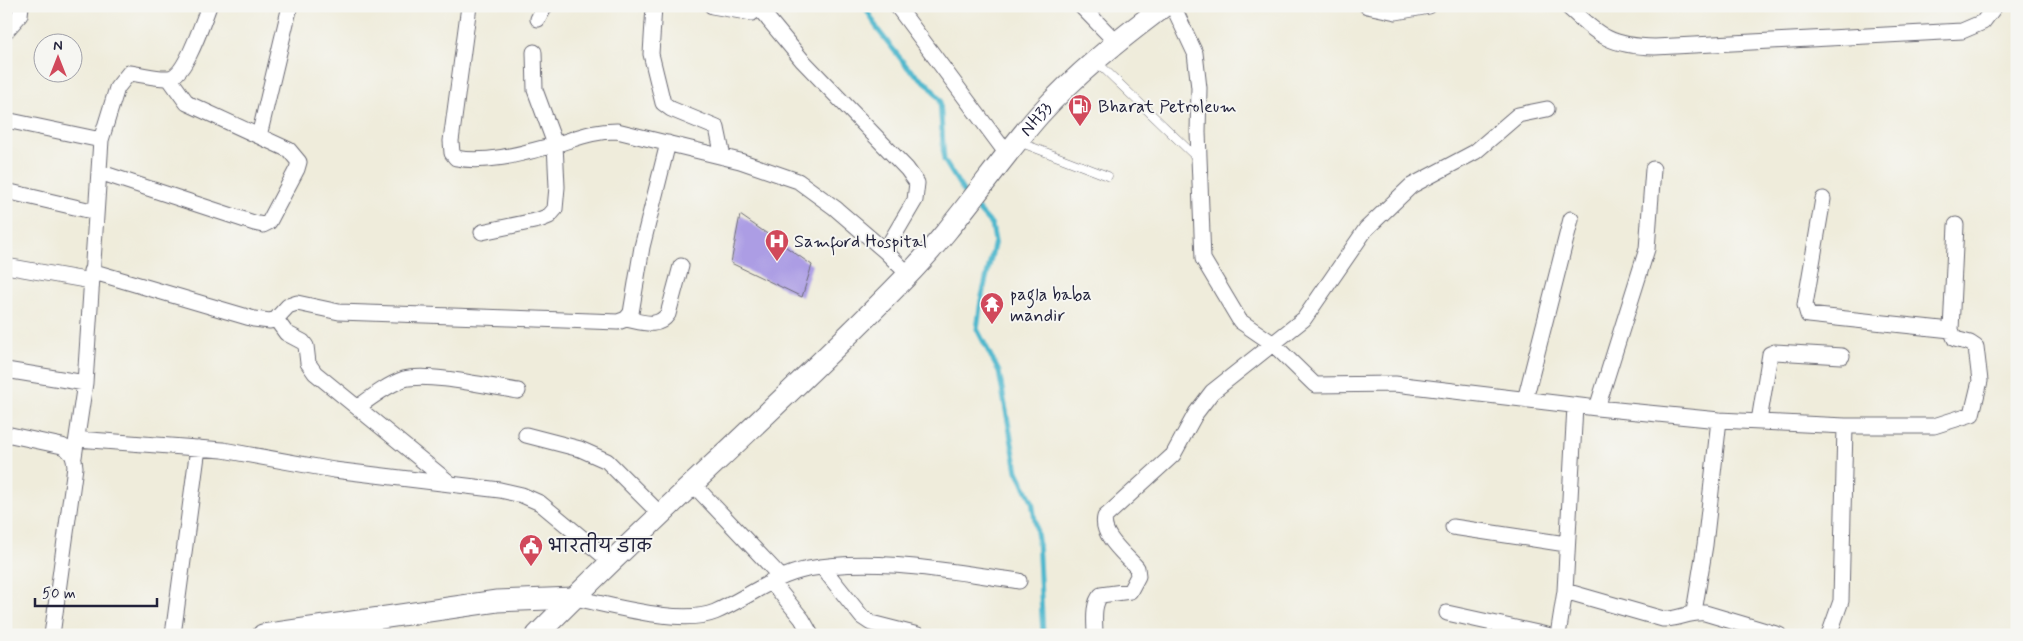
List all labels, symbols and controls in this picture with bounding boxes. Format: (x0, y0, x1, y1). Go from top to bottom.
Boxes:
north arrow (32, 32, 82, 82)
text: N (53, 37, 63, 55)
fuel station icon: Bharat Petroleum (1067, 93, 1093, 127)
place label: Bharat Petroleum (1098, 95, 1237, 119)
street label: NH33 (1015, 97, 1058, 142)
hospital icon: Samford Hospital (764, 228, 790, 262)
place label: Samford Hospital (794, 230, 927, 256)
place label: pagla baba mandir (1010, 283, 1092, 328)
temple icon: pagla baba mandir (979, 291, 1005, 325)
place label: भारतीय डाक (548, 532, 652, 559)
public building icon: भारतीय डाक (518, 533, 544, 567)
scale bar (35, 576, 158, 608)
text: 50 m (42, 584, 76, 604)

